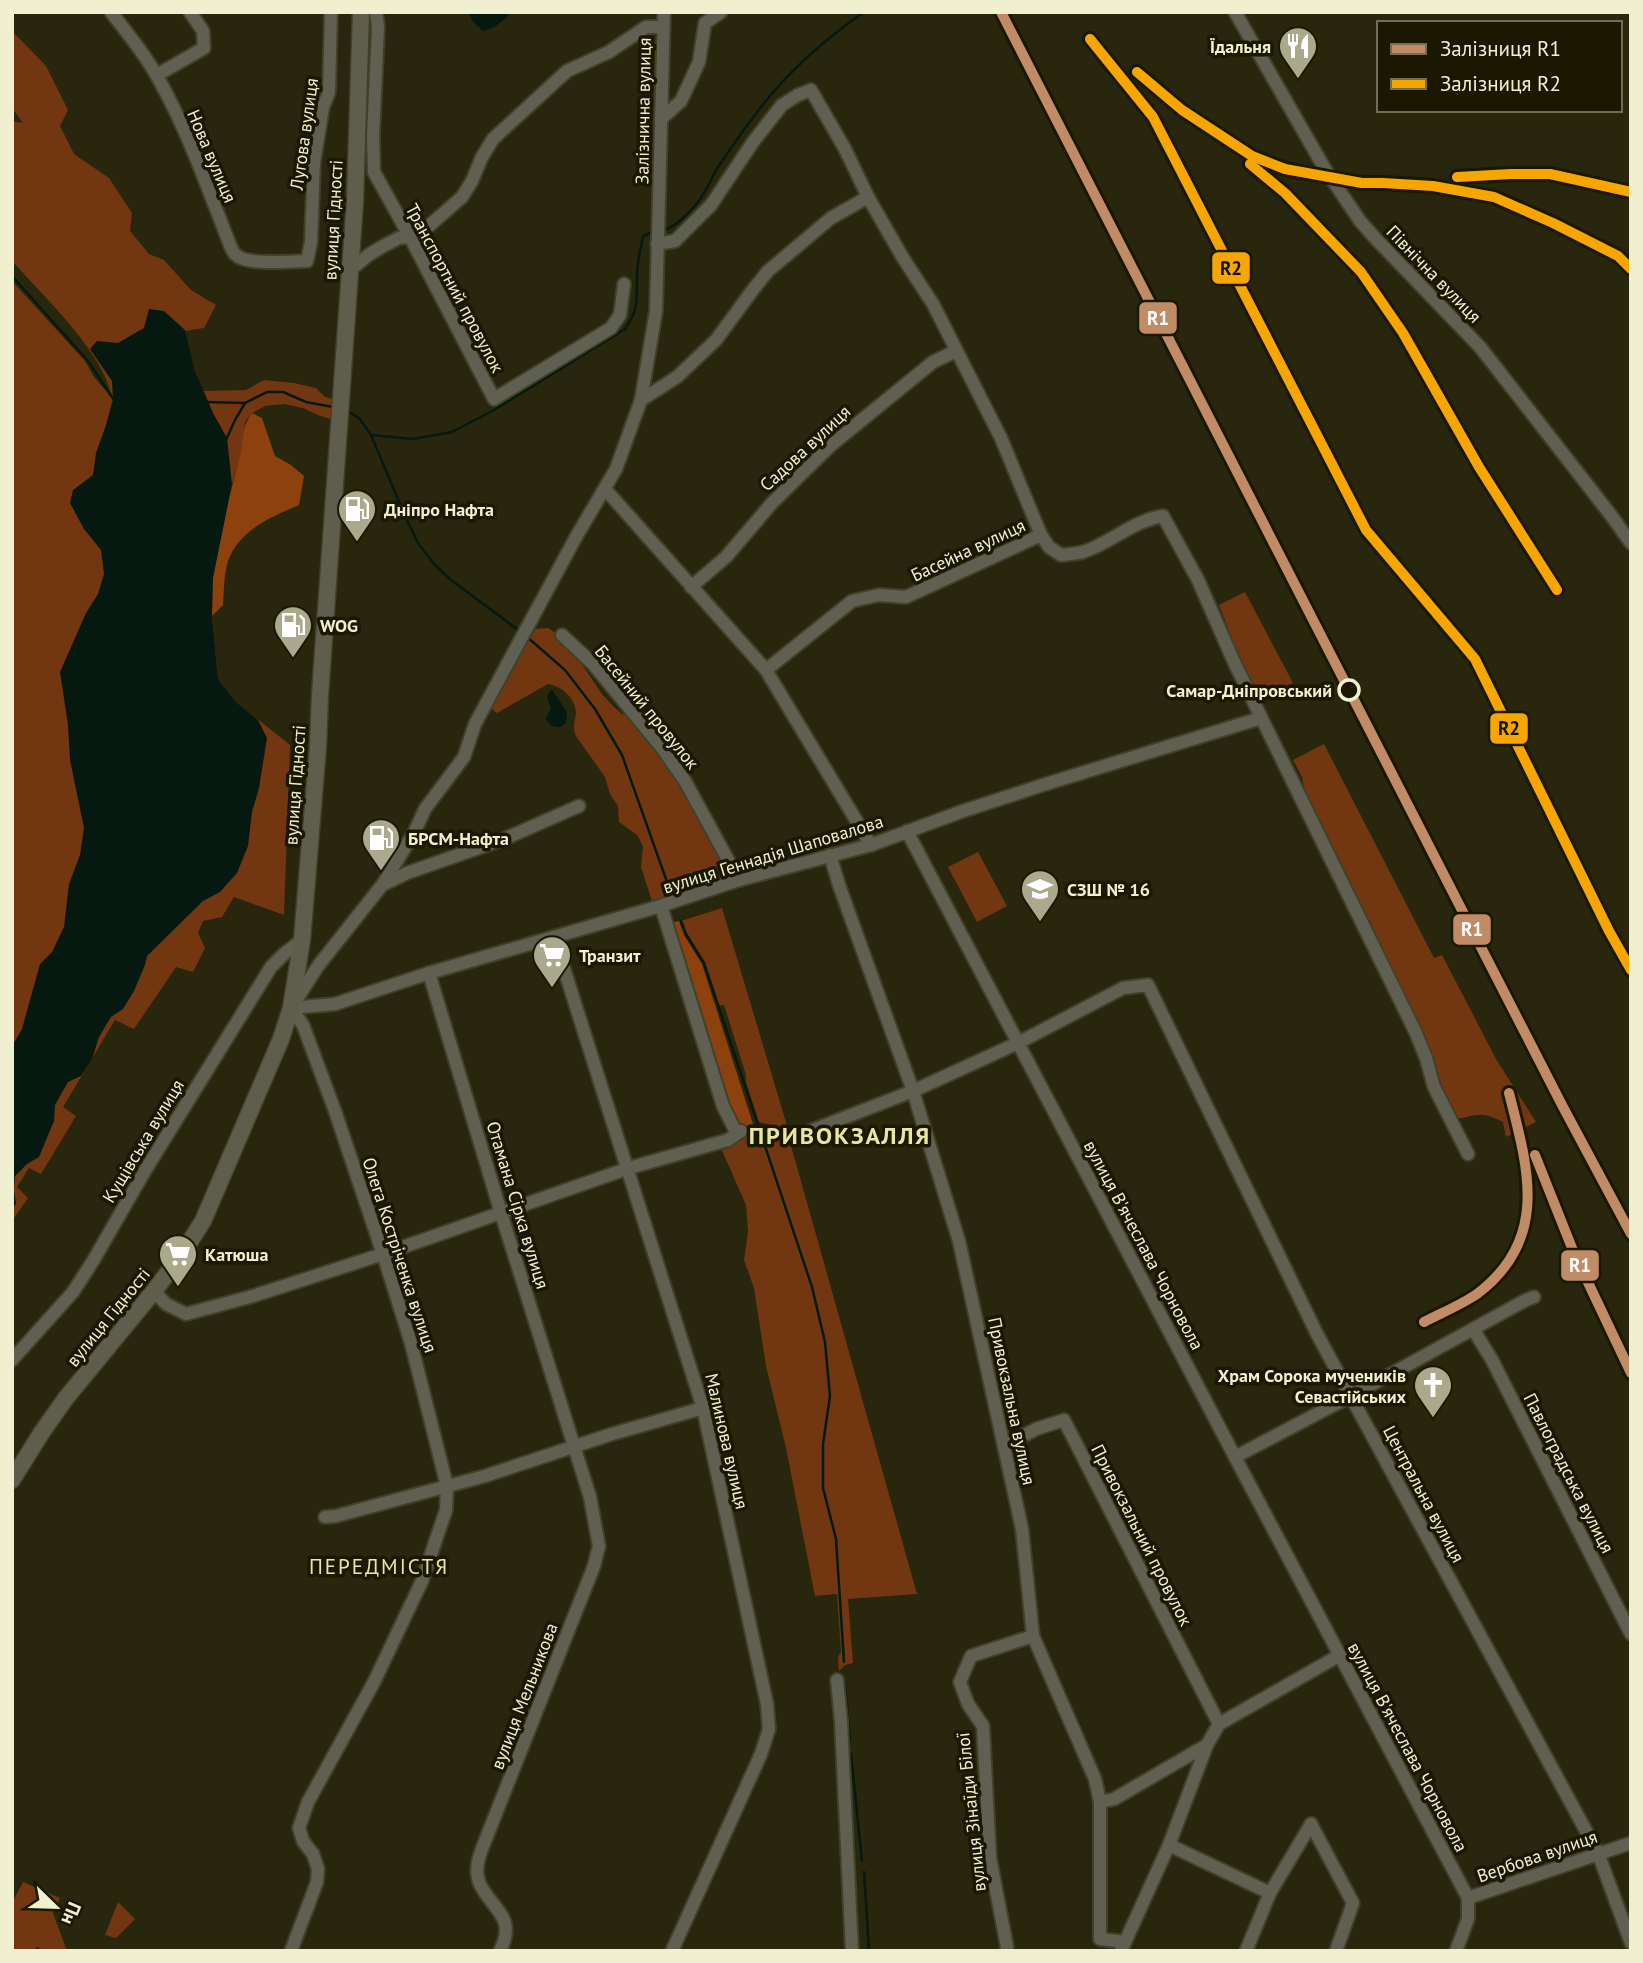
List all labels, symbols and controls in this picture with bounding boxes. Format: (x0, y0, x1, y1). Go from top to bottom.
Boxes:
legend (1377, 21, 1622, 112)
restaurant icon: Їдальня (1277, 25, 1319, 80)
place label: Їдальня (1210, 35, 1271, 58)
text: Залізниця R1 (1440, 35, 1561, 62)
street label: Залізнична вулиця (630, 37, 656, 185)
text: Залізниця R2 (1440, 70, 1561, 97)
street label: Лугова вулиця (285, 77, 323, 192)
street label: Нова вулиця (182, 106, 242, 206)
street label: вулиця Гідності (318, 159, 348, 281)
street label: Транспортний провулок (401, 200, 509, 377)
street label: Північна вулиця (1382, 220, 1486, 328)
line badge: R2 (1211, 251, 1251, 285)
text: R2 (1220, 256, 1242, 280)
line badge: R1 (1138, 301, 1178, 335)
text: R1 (1147, 306, 1169, 330)
street label: Садова вулиця (755, 400, 855, 496)
fuel station icon: Дніпро Нафта (336, 488, 378, 543)
place label: Дніпро Нафта (384, 498, 494, 521)
street label: Басейна вулиця (907, 514, 1029, 586)
fuel station icon: WOG (272, 604, 314, 659)
place label: WOG (320, 614, 358, 637)
street label: Басейний провулок (590, 640, 704, 774)
place label: Самар-Дніпровський (1166, 679, 1332, 702)
marker: Самар-Дніпровський (1338, 679, 1360, 701)
line badge: R2 (1489, 712, 1529, 745)
text: R2 (1498, 716, 1520, 740)
street label: вулиця Гідності (279, 724, 311, 846)
street label: вулиця Геннадія Шаповалова (660, 810, 886, 898)
fuel station icon: БРСМ-Нафта (360, 817, 402, 872)
place label: БРСМ-Нафта (408, 827, 509, 850)
school or university icon: СЗШ № 16 (1019, 868, 1061, 923)
place label: СЗШ № 16 (1067, 878, 1150, 901)
line badge: R1 (1452, 913, 1492, 946)
text: R1 (1461, 917, 1483, 941)
supermarket icon: Транзит (531, 934, 573, 989)
place label: Транзит (579, 944, 641, 967)
street label: Кущівська вулиця (97, 1075, 189, 1207)
street label: Отамана Сірка вулиця (482, 1118, 554, 1292)
district label: ПРИВОКЗАЛЛЯ (749, 1120, 931, 1151)
street label: вулиця В'ячеслава Чорновола (1079, 1136, 1209, 1354)
street label: Олега Костріченка вулиця (358, 1155, 442, 1355)
supermarket icon: Катюша (157, 1233, 199, 1288)
place label: Катюша (205, 1243, 268, 1266)
line badge: R1 (1560, 1249, 1600, 1282)
text: R1 (1569, 1253, 1591, 1277)
street label: вулиця Гідності (61, 1263, 155, 1371)
street label: Привокзальна вулиця (983, 1315, 1041, 1487)
place label: Храм Сорока мучеників Севастійських (1218, 1364, 1407, 1408)
church icon: Храм Сорока мучеників Севастійських (1412, 1364, 1454, 1419)
street label: Малинова вулиця (700, 1371, 754, 1511)
street label: Павлоградська вулиця (1519, 1389, 1619, 1557)
street label: Центральна вулиця (1378, 1422, 1470, 1566)
street label: Привокзальний провулок (1086, 1440, 1198, 1630)
district label: ПЕРЕДМІСТЯ (309, 1553, 449, 1580)
street label: вулиця Мельникова (485, 1619, 563, 1773)
street label: вулиця В'ячеслава Чорновола (1343, 1638, 1473, 1856)
street label: вулиця Зінаїди Білої (951, 1731, 991, 1893)
street label: Вербова вулиця (1474, 1825, 1600, 1887)
north arrow (21, 1872, 91, 1942)
text: Пн (56, 1899, 87, 1929)

